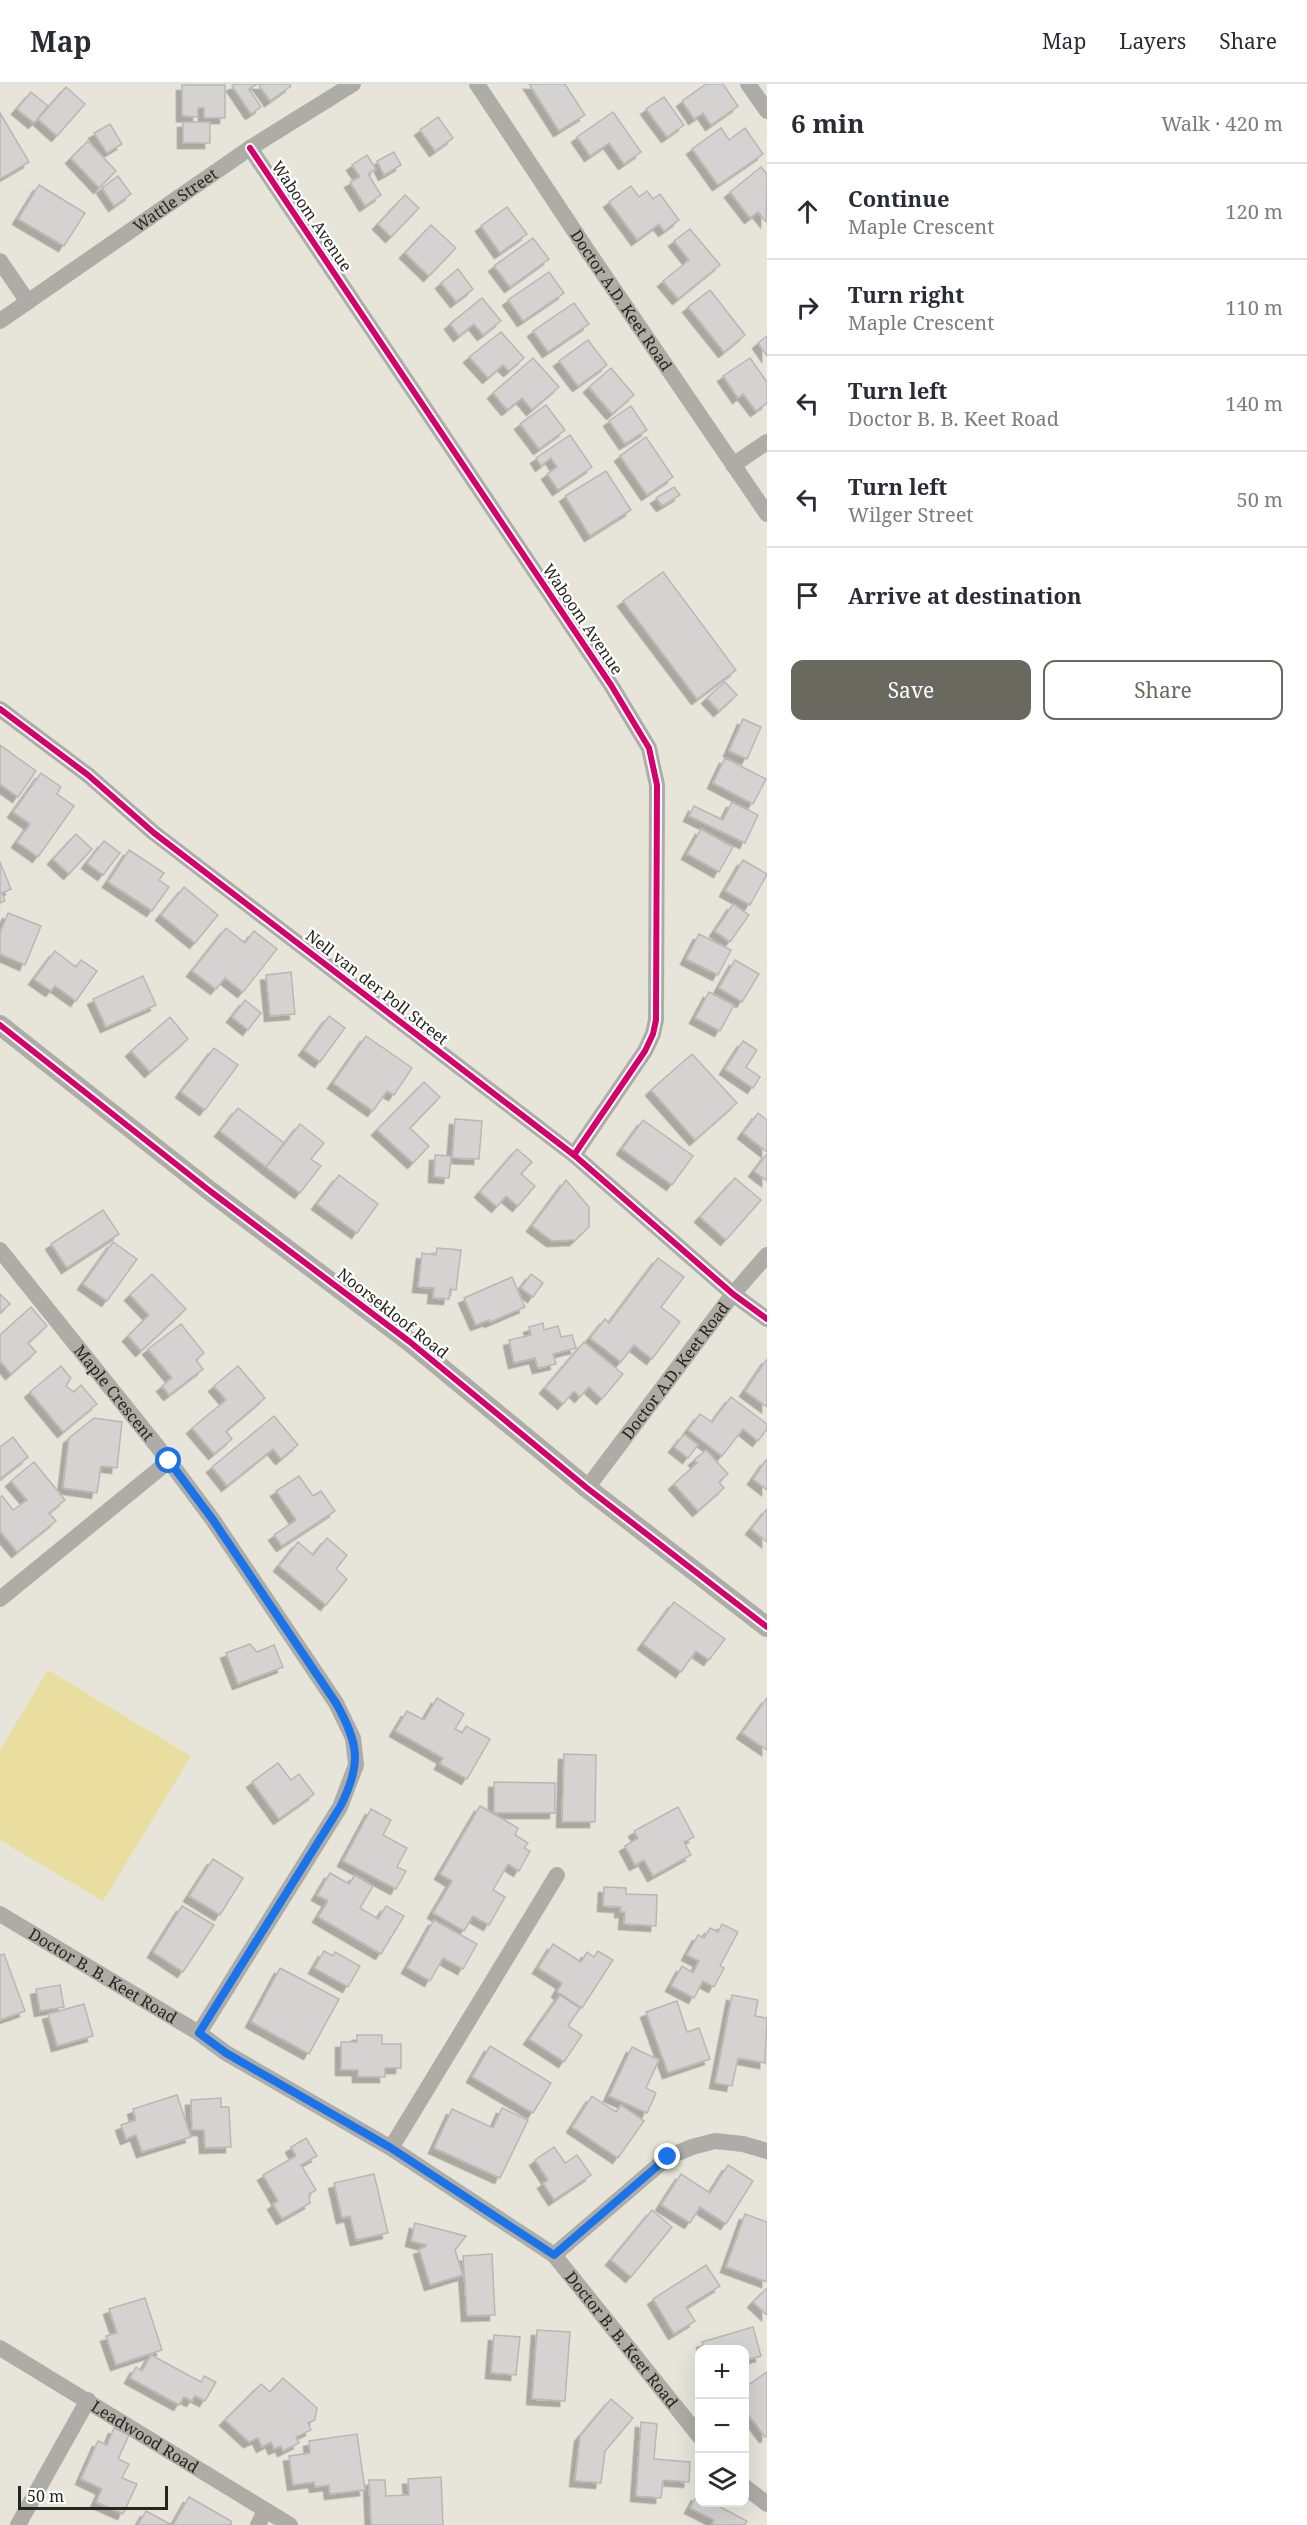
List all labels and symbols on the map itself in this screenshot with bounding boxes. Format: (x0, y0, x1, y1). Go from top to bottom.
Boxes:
street label: Waboom Avenue (267, 156, 357, 276)
street label: Wattle Street (128, 163, 222, 237)
street label: Doctor A.D. Keet Road (565, 225, 677, 375)
street label: Waboom Avenue (538, 559, 628, 679)
street label: Nell van der Poll Street (301, 924, 453, 1050)
street label: Noorsekloof Road (333, 1263, 453, 1363)
street label: Doctor A.D. Keet Road (617, 1297, 734, 1444)
street label: Maple Crescent (69, 1340, 160, 1446)
route start (155, 1447, 181, 1473)
street label: Doctor B. B. Keet Road (25, 1923, 181, 2028)
route end (654, 2143, 680, 2169)
street label: Doctor B. B. Keet Road (560, 2267, 683, 2412)
street label: Leadwood Road (87, 2395, 203, 2478)
scale bar (18, 2483, 168, 2510)

